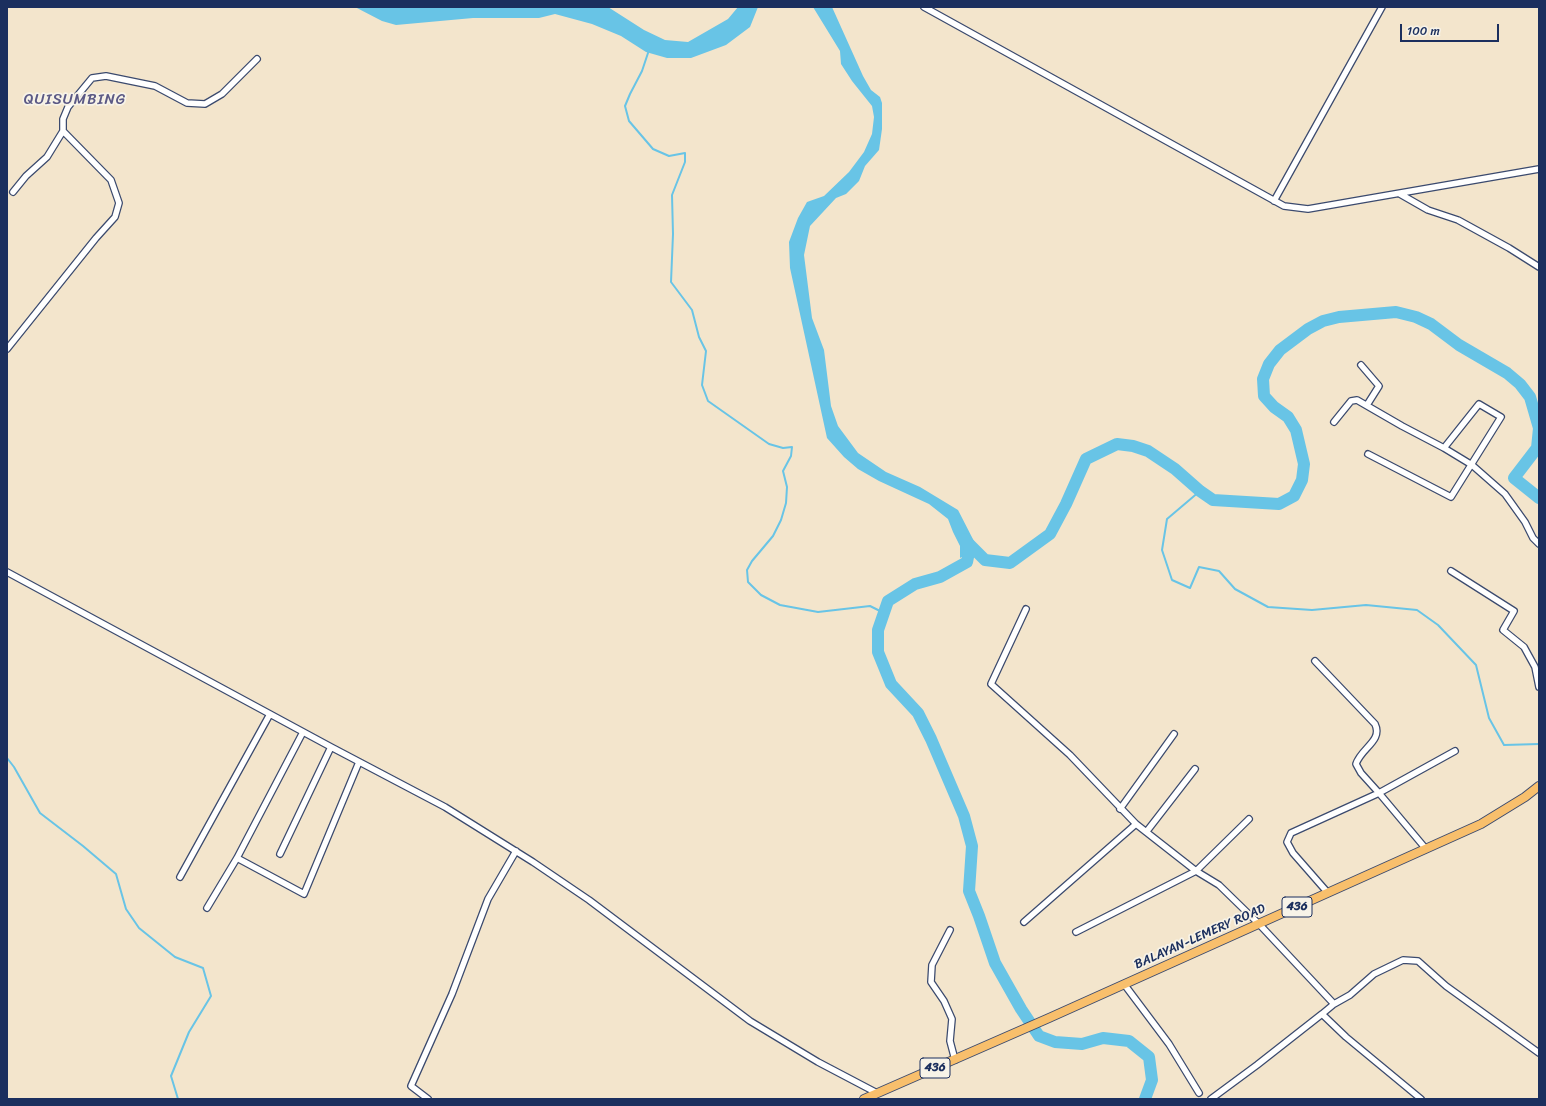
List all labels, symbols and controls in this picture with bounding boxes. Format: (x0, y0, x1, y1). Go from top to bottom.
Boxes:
scale bar (1402, 16, 1501, 42)
text: 100 m (1407, 20, 1440, 42)
district label: QUISUMBING (25, 91, 125, 109)
road number: 436 (1282, 897, 1312, 917)
street label: BALAYAN-LEMERY ROAD (1132, 901, 1268, 973)
road number: 436 (920, 1058, 950, 1078)

